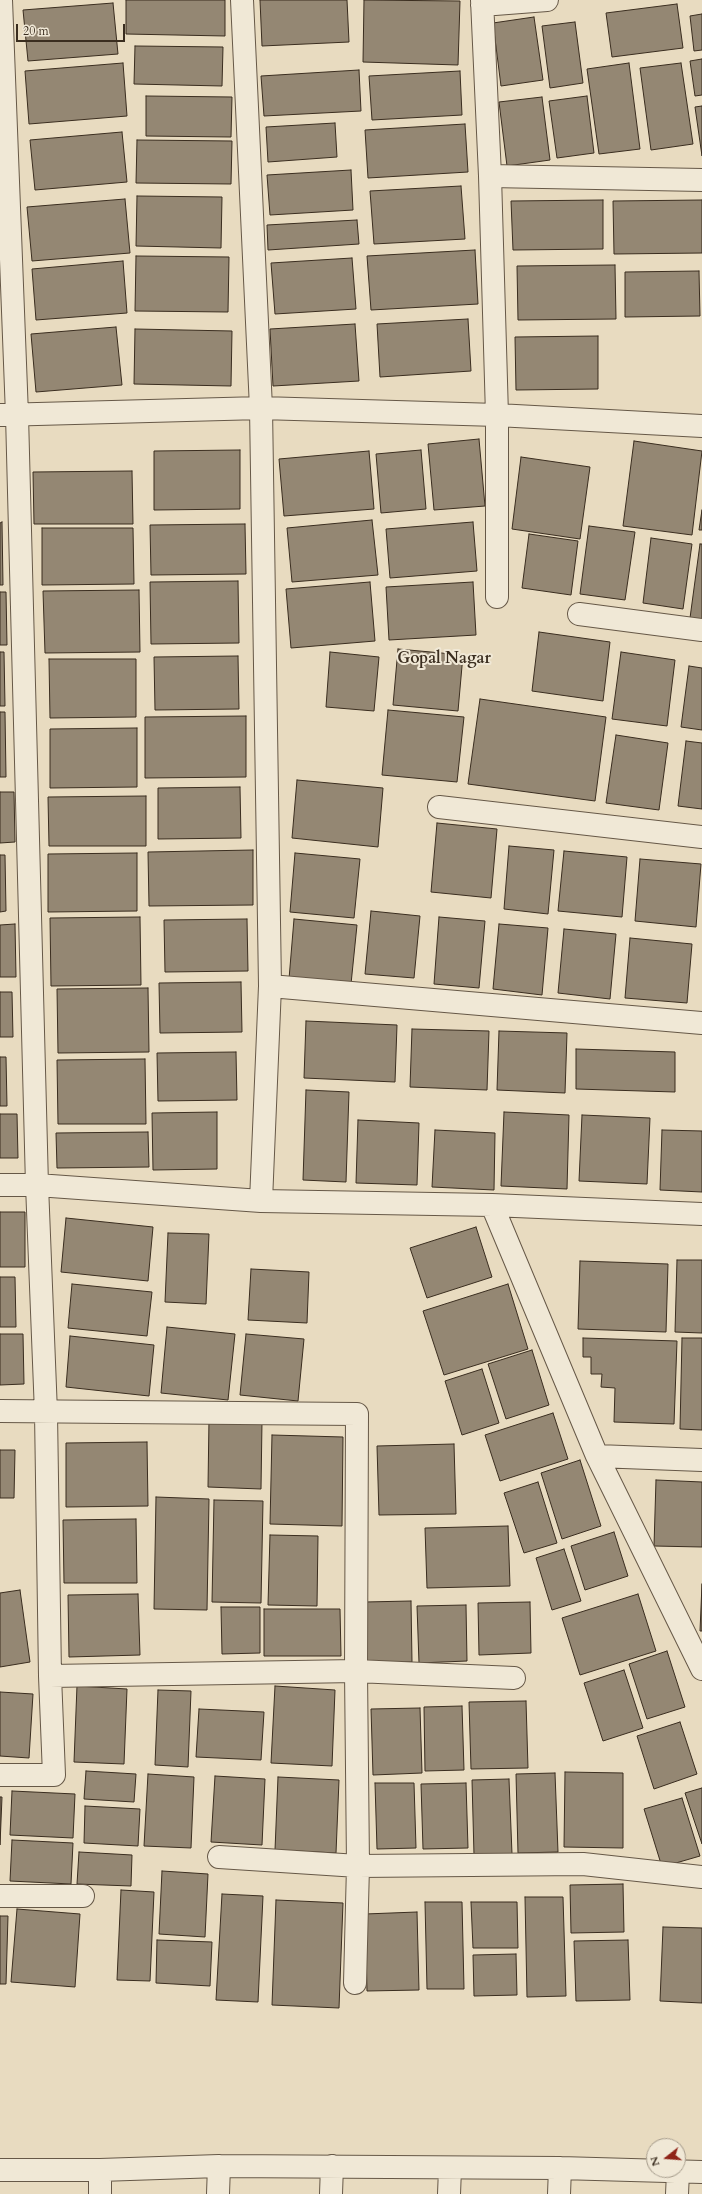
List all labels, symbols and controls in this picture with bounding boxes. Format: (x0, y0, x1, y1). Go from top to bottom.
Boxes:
scale bar (18, 16, 127, 42)
text: 20 m (23, 23, 49, 39)
district label: Gopal Nagar (397, 649, 491, 669)
north arrow (646, 2138, 686, 2178)
text: N (646, 2155, 664, 2168)

